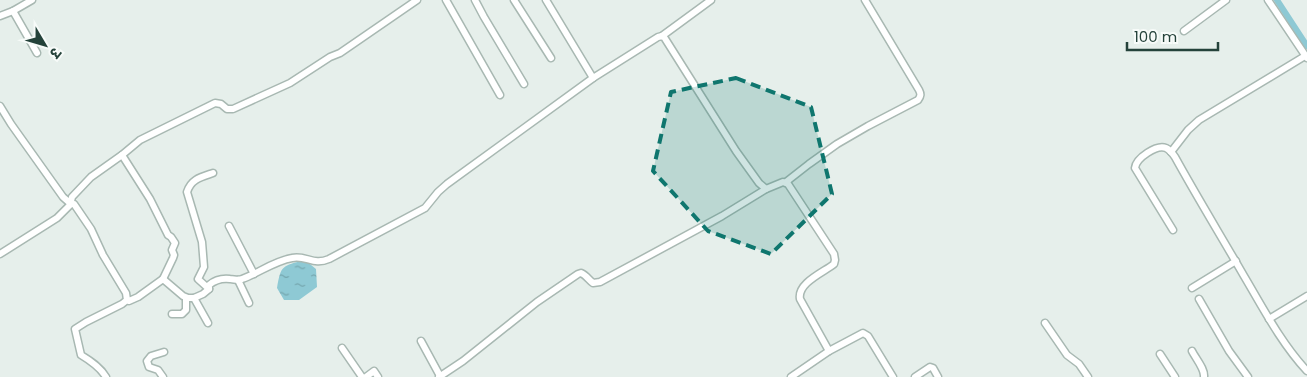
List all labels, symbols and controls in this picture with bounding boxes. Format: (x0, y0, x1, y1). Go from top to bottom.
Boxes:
north arrow (20, 20, 70, 70)
scale bar (1127, 20, 1218, 52)
text: 100 m (1134, 26, 1177, 47)
text: उ (44, 43, 66, 63)

